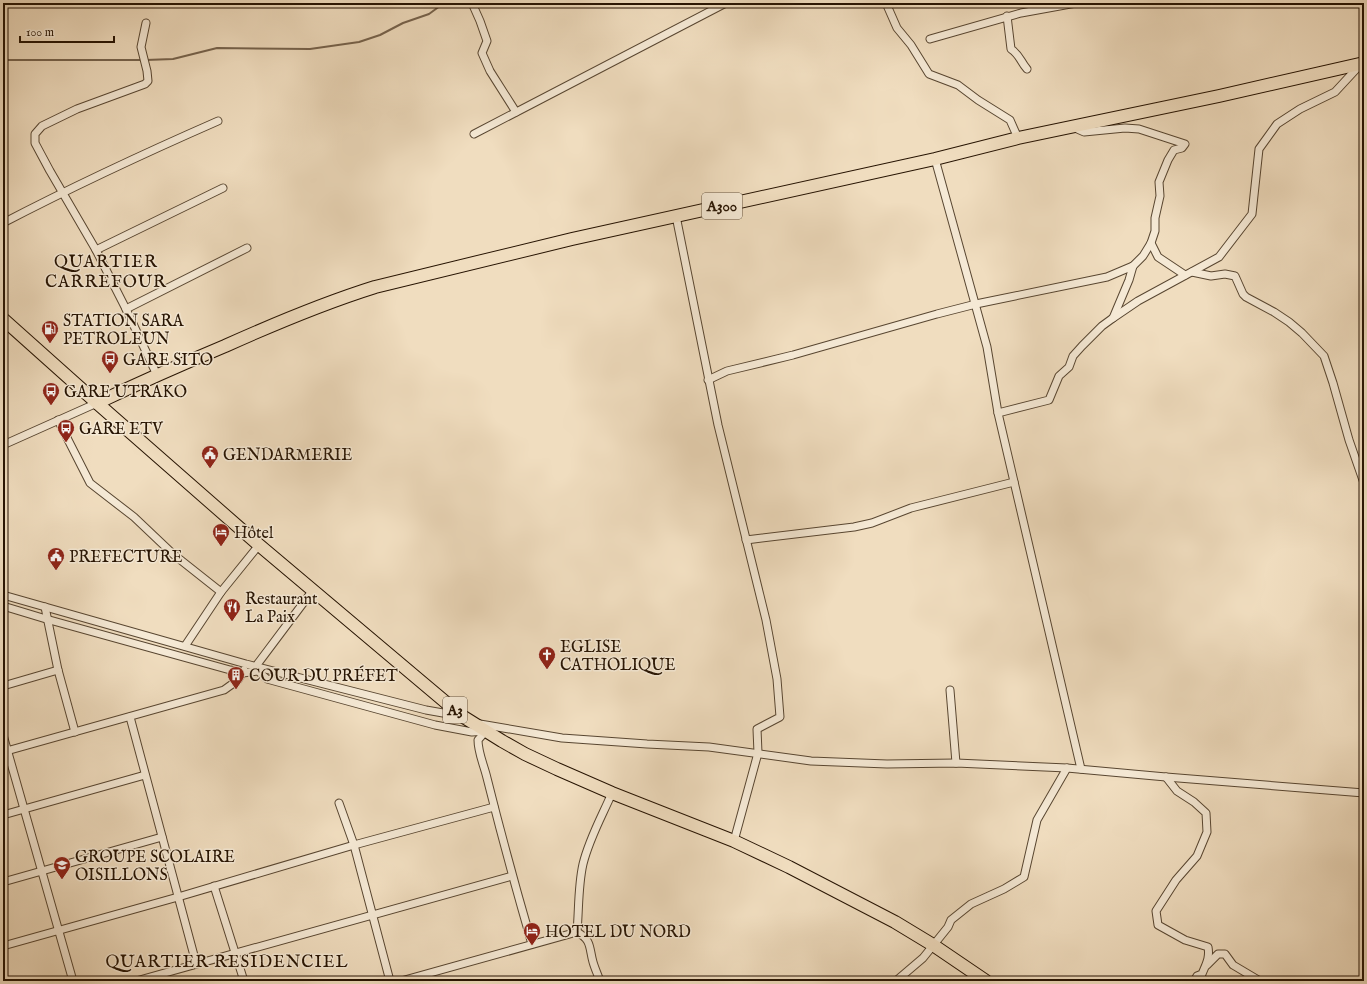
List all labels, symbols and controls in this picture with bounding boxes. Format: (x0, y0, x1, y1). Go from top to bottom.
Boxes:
scale bar (20, 18, 114, 44)
text: 100 m (26, 25, 54, 40)
road number: A300 (702, 193, 742, 219)
district label: QUARTIER CARREFOUR (45, 252, 167, 293)
place label: STATION SARA PETROLEUN (63, 312, 185, 350)
fuel station icon: STATION SARA PETROLEUN (40, 319, 60, 344)
bus stop icon: GARE SITO (100, 349, 120, 374)
place label: GARE SITO (123, 351, 213, 371)
bus stop icon: GARE UTRAKO (41, 381, 61, 406)
place label: GARE UTRAKO (64, 383, 187, 403)
bus stop icon: GARE ETV (56, 418, 76, 443)
place label: GARE ETV (79, 420, 163, 440)
public building icon: GENDARMERIE (200, 444, 220, 469)
place label: GENDARMERIE (223, 446, 352, 466)
hotel icon: Hôtel (211, 522, 231, 547)
place label: Hôtel (234, 524, 274, 544)
public building icon: PREFECTURE (46, 546, 66, 571)
place label: PREFECTURE (69, 548, 183, 568)
place label: Restaurant La Paix (245, 590, 318, 628)
restaurant icon: Restaurant La Paix (222, 597, 242, 622)
place label: EGLISE CATHOLIQUE (560, 638, 676, 676)
church icon: EGLISE CATHOLIQUE (537, 645, 557, 670)
building icon: COUR DU PRÉFET (226, 665, 246, 690)
place label: COUR DU PRÉFET (249, 665, 398, 687)
road number: A3 (443, 697, 467, 723)
place label: GROUPE SCOLAIRE OISILLONS (75, 848, 235, 886)
school or university icon: GROUPE SCOLAIRE OISILLONS (52, 855, 72, 880)
hotel icon: HOTEL DU NORD (522, 921, 542, 946)
place label: HOTEL DU NORD (545, 923, 691, 943)
district label: QUARTIER RESIDENCIEL (105, 952, 349, 973)

